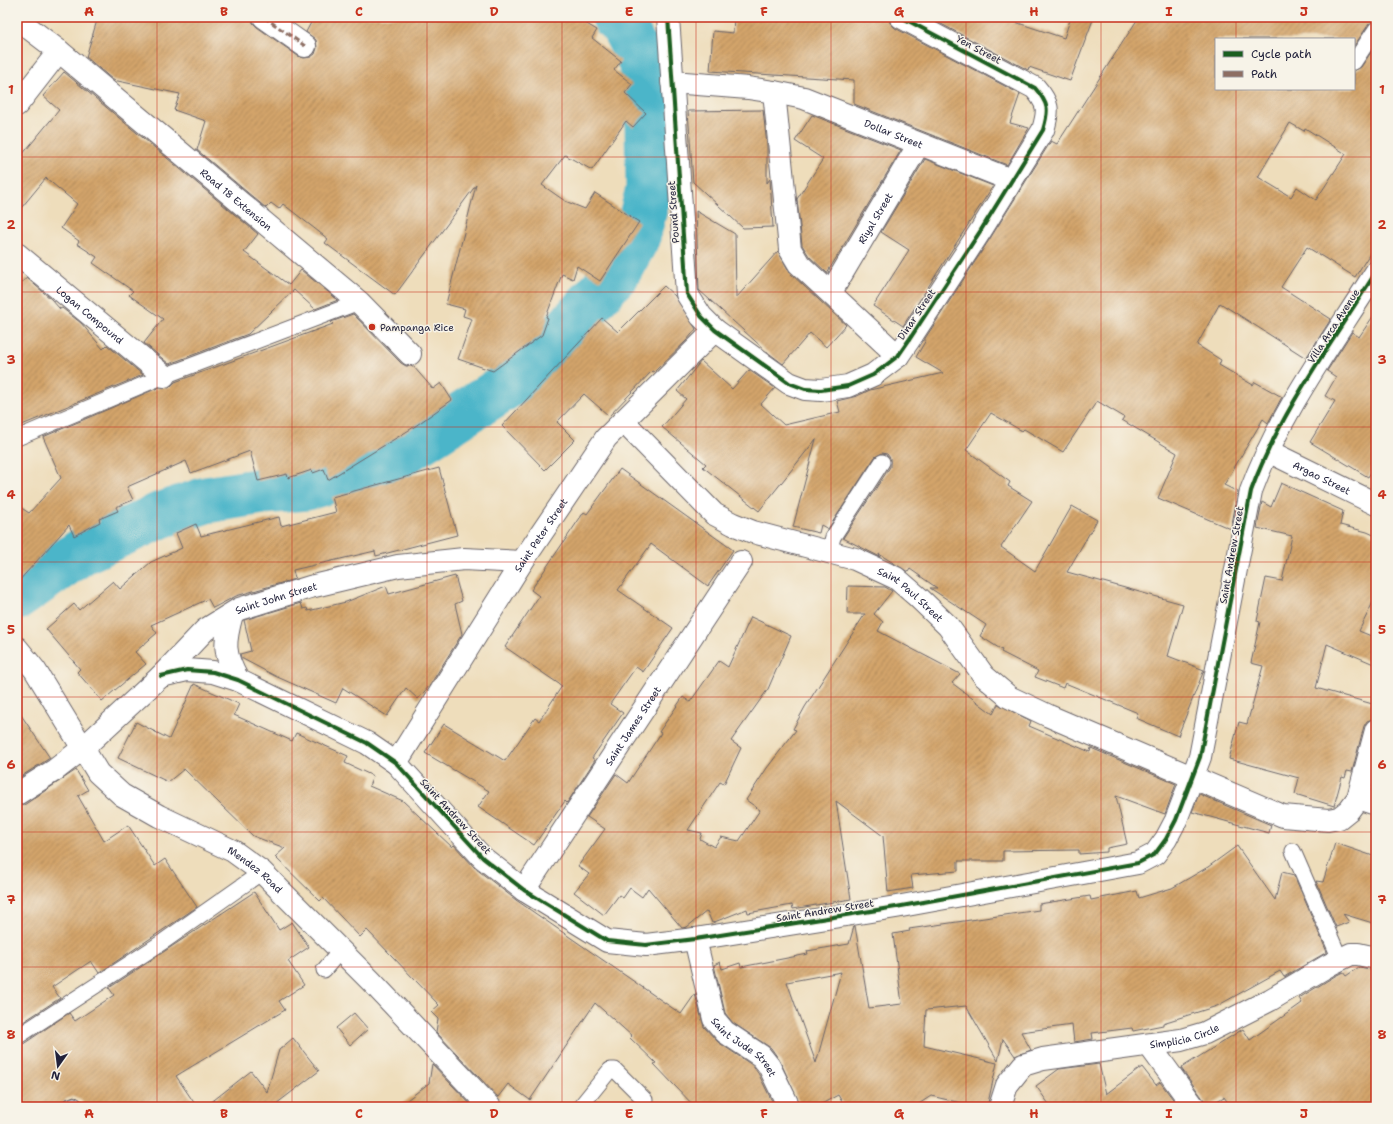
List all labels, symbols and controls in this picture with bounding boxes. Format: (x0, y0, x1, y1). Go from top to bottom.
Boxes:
text: A (84, 3, 94, 20)
text: B (220, 3, 228, 20)
text: C (355, 3, 363, 20)
text: D (489, 3, 499, 20)
text: E (625, 3, 634, 20)
text: F (760, 3, 768, 20)
text: G (894, 3, 905, 20)
text: H (1029, 3, 1039, 20)
text: I (1165, 3, 1173, 20)
text: J (1300, 3, 1308, 20)
street label: Yen Street (954, 32, 1004, 67)
legend (1215, 38, 1355, 90)
text: Cycle path (1251, 46, 1312, 62)
text: Path (1251, 66, 1277, 82)
text: 1 (8, 81, 14, 98)
text: 1 (1379, 81, 1385, 98)
street label: Dollar Street (862, 116, 925, 151)
street label: Road 18 Extension (197, 166, 275, 234)
street label: Pound Street (665, 180, 682, 244)
street label: Riyal Street (855, 190, 896, 246)
text: 2 (6, 216, 16, 233)
text: 2 (1377, 216, 1387, 233)
street label: Logan Compound (53, 283, 127, 347)
street label: Dinar Street (895, 286, 938, 342)
street label: Villa Arca Avenue (1305, 286, 1363, 366)
place label: Pampanga Rice (380, 321, 454, 334)
marker: Pampanga Rice (367, 322, 377, 332)
text: 3 (6, 351, 16, 368)
text: 3 (1377, 351, 1387, 368)
street label: Argao Street (1291, 458, 1353, 498)
text: 4 (6, 486, 16, 503)
text: 4 (1377, 486, 1387, 503)
street label: Saint Peter Street (511, 496, 570, 575)
street label: Saint Andrew Street (1217, 505, 1246, 605)
street label: Saint Paul Street (875, 564, 946, 625)
street label: Saint John Street (232, 580, 318, 617)
text: 5 (7, 621, 15, 638)
text: 5 (1378, 621, 1386, 638)
street label: Saint James Street (602, 684, 664, 768)
text: 6 (6, 756, 16, 773)
text: 6 (1377, 756, 1387, 773)
street label: Saint Andrew Street (417, 776, 494, 857)
street label: Mendez Road (226, 843, 286, 896)
text: 7 (6, 891, 16, 908)
text: 7 (1377, 891, 1387, 908)
street label: Saint Andrew Street (775, 896, 875, 925)
street label: Saint Jude Street (708, 1015, 779, 1079)
street label: Simplicia Circle (1149, 1021, 1222, 1051)
text: 8 (6, 1026, 16, 1043)
text: 8 (1377, 1026, 1387, 1043)
north arrow (38, 1046, 78, 1086)
text: N (49, 1067, 62, 1084)
text: A (84, 1105, 94, 1122)
text: B (220, 1105, 228, 1122)
text: C (355, 1105, 363, 1122)
text: D (489, 1105, 499, 1122)
text: E (625, 1105, 634, 1122)
text: F (760, 1105, 768, 1122)
text: G (894, 1105, 905, 1122)
text: H (1029, 1105, 1039, 1122)
text: I (1165, 1105, 1173, 1122)
text: J (1300, 1105, 1308, 1122)

